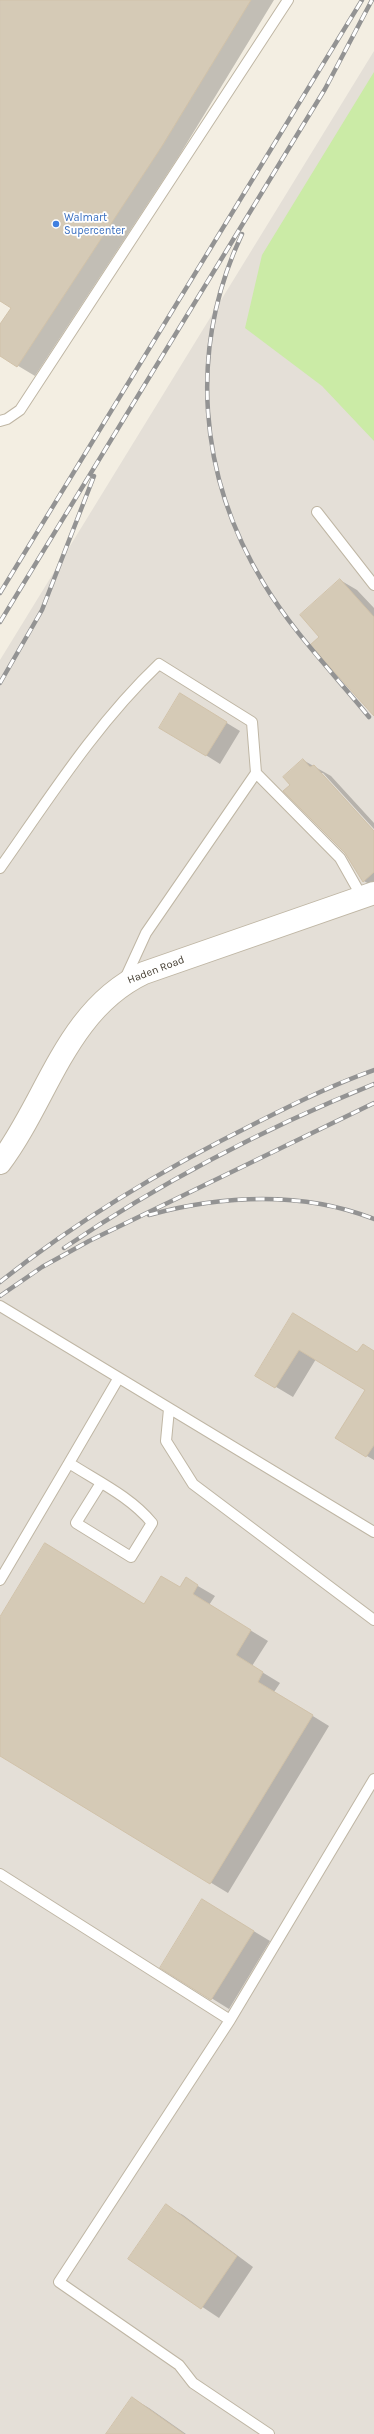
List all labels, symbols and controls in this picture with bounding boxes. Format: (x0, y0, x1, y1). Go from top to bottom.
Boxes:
place label: Walmart Supercenter (64, 211, 125, 237)
marker: Walmart Supercenter (51, 219, 61, 229)
street label: Haden Road (126, 953, 186, 987)

